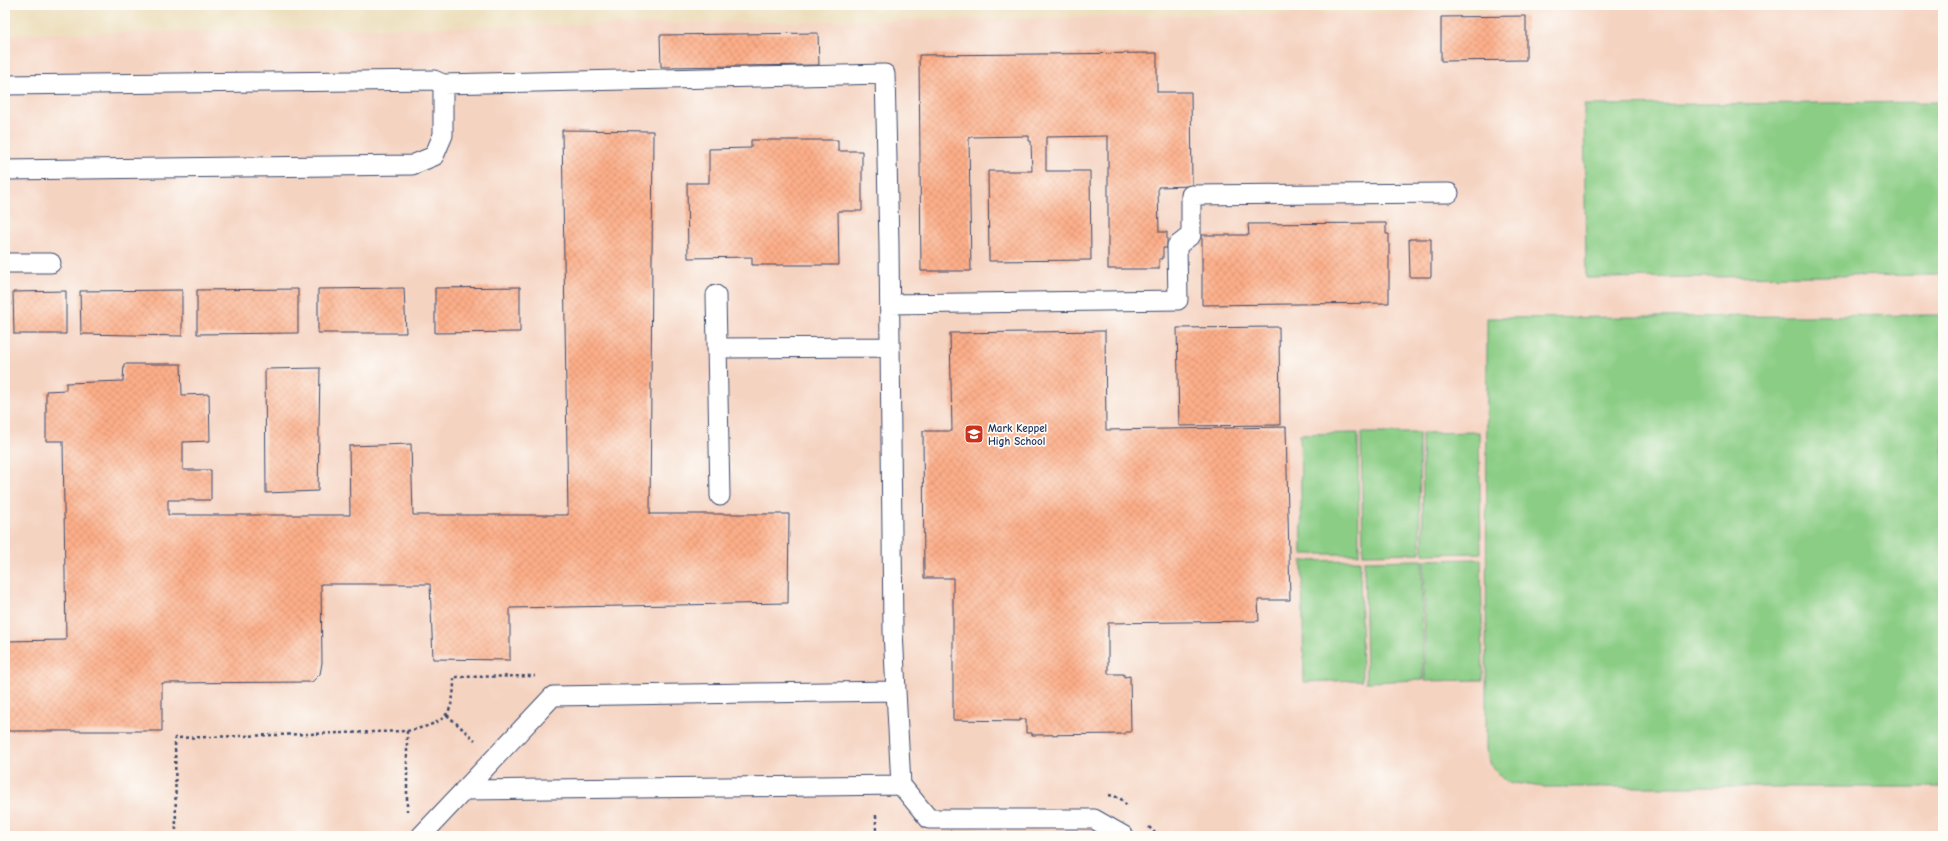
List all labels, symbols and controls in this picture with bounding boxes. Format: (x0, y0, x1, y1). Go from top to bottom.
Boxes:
place label: Mark Keppel High School (988, 422, 1047, 448)
school or university icon: Mark Keppel High School (963, 423, 985, 445)

